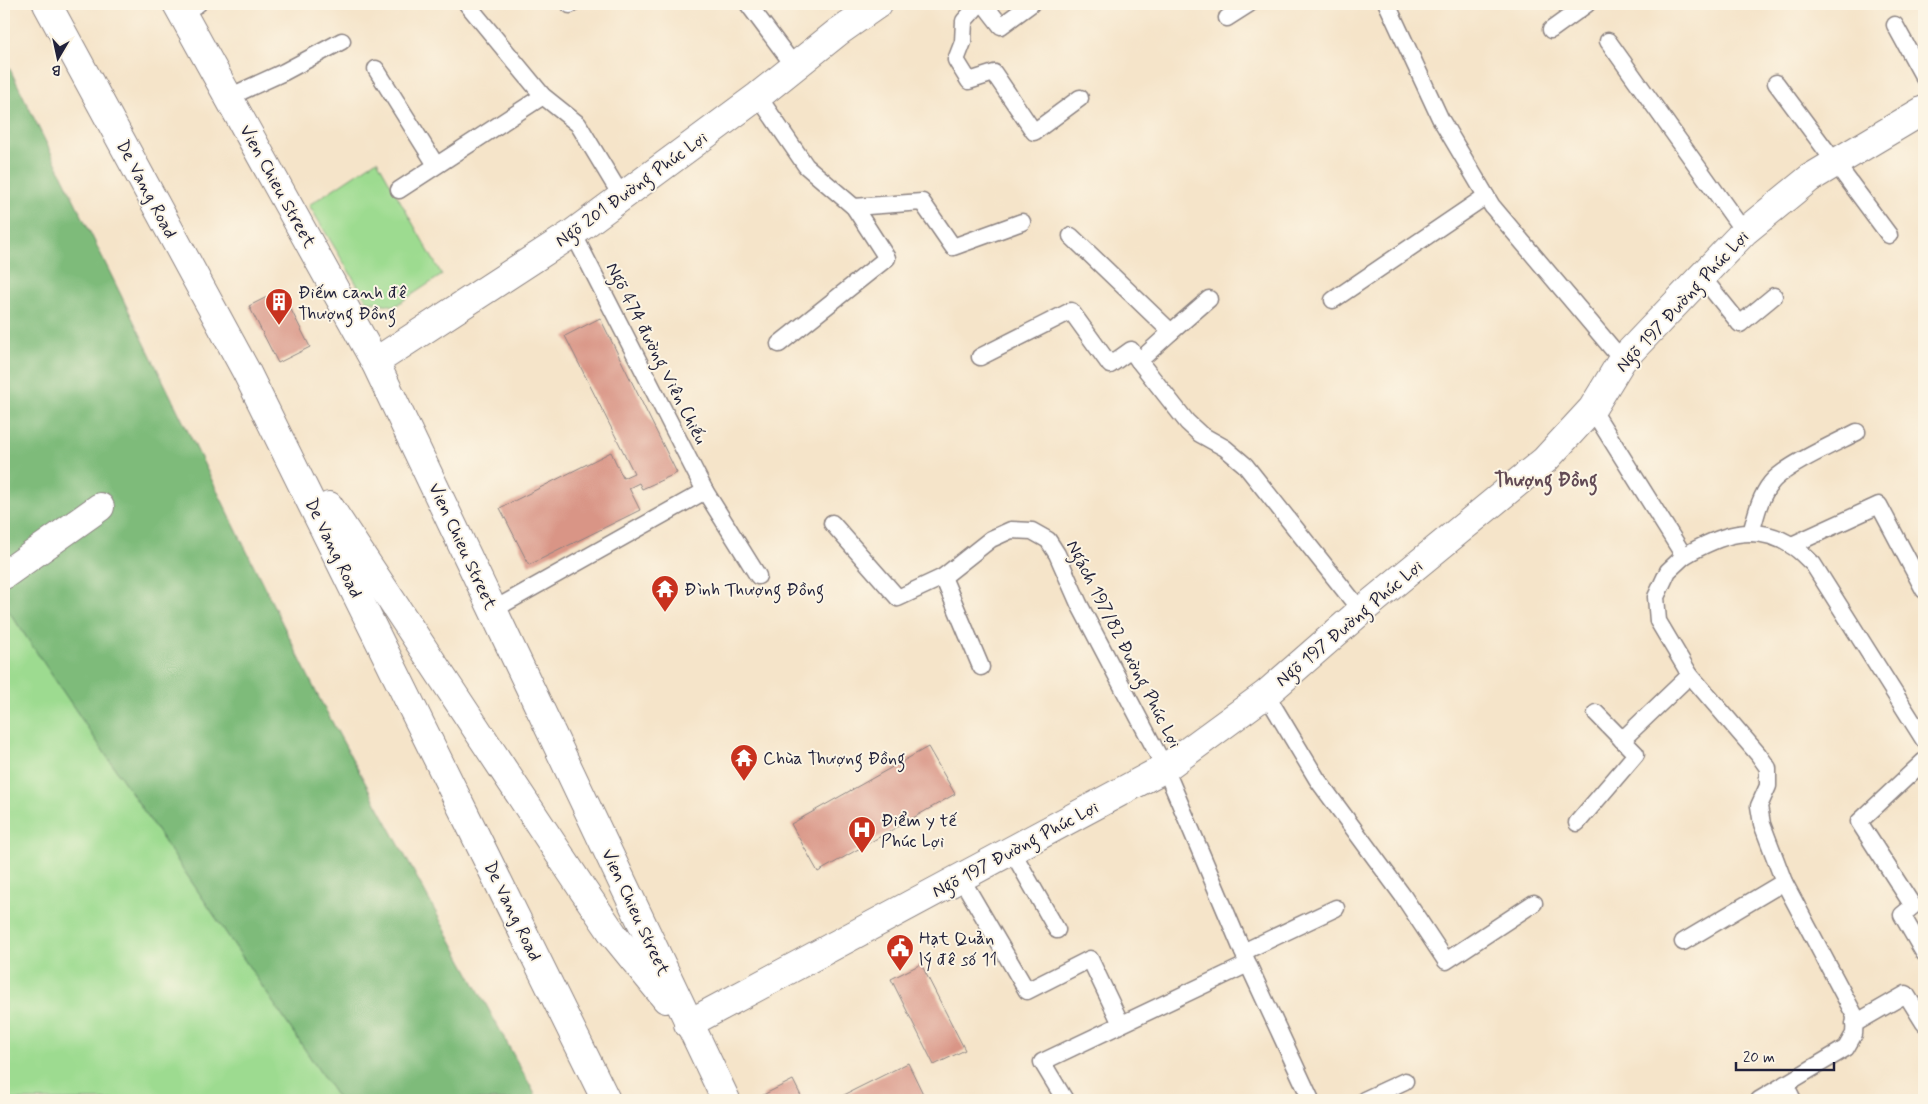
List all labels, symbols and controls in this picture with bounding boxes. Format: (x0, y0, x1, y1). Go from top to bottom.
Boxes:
north arrow (32, 32, 82, 82)
text: B (50, 60, 62, 79)
street label: Vien Chieu Street (233, 121, 321, 253)
street label: Ngõ 201 Đường Phúc Lợi (551, 126, 714, 255)
street label: De Vang Road (110, 136, 182, 243)
street label: Ngõ 197 Đường Phúc Lợi (1611, 226, 1756, 379)
street label: Ngõ 474 đường Viên Chiếu (598, 258, 712, 449)
place label: Điếm canh đê Thượng Đồng (298, 281, 407, 328)
building icon: Điếm canh đê Thượng Đồng (264, 287, 294, 326)
district label: Thượng Đồng (1494, 468, 1598, 496)
street label: Vien Chieu Street (422, 479, 502, 614)
street label: De Vang Road (299, 495, 368, 602)
street label: Ngách 197/82 Đường Phúc Lợi (1058, 536, 1186, 754)
street label: Ngõ 197 Đường Phúc Lợi (1271, 555, 1430, 694)
temple icon: Đình Thượng Đồng (650, 574, 680, 613)
place label: Đình Thượng Đồng (684, 578, 824, 604)
temple icon: Chùa Thượng Đồng (729, 743, 759, 782)
place label: Chùa Thượng Đồng (763, 747, 906, 773)
street label: Ngõ 197 Đường Phúc Lợi (928, 796, 1104, 906)
place label: Điểm y tế Phúc Lợi (881, 809, 957, 854)
hospital icon: Điểm y tế Phúc Lợi (847, 815, 877, 854)
street label: Vien Chieu Street (595, 845, 675, 980)
street label: De Vang Road (478, 858, 547, 965)
place label: Hạt Quản lý đê số 11 (919, 927, 997, 972)
public building icon: Hạt Quản lý đê số 11 (885, 933, 915, 972)
scale bar (1736, 1039, 1833, 1071)
text: 20 m (1743, 1048, 1775, 1068)

